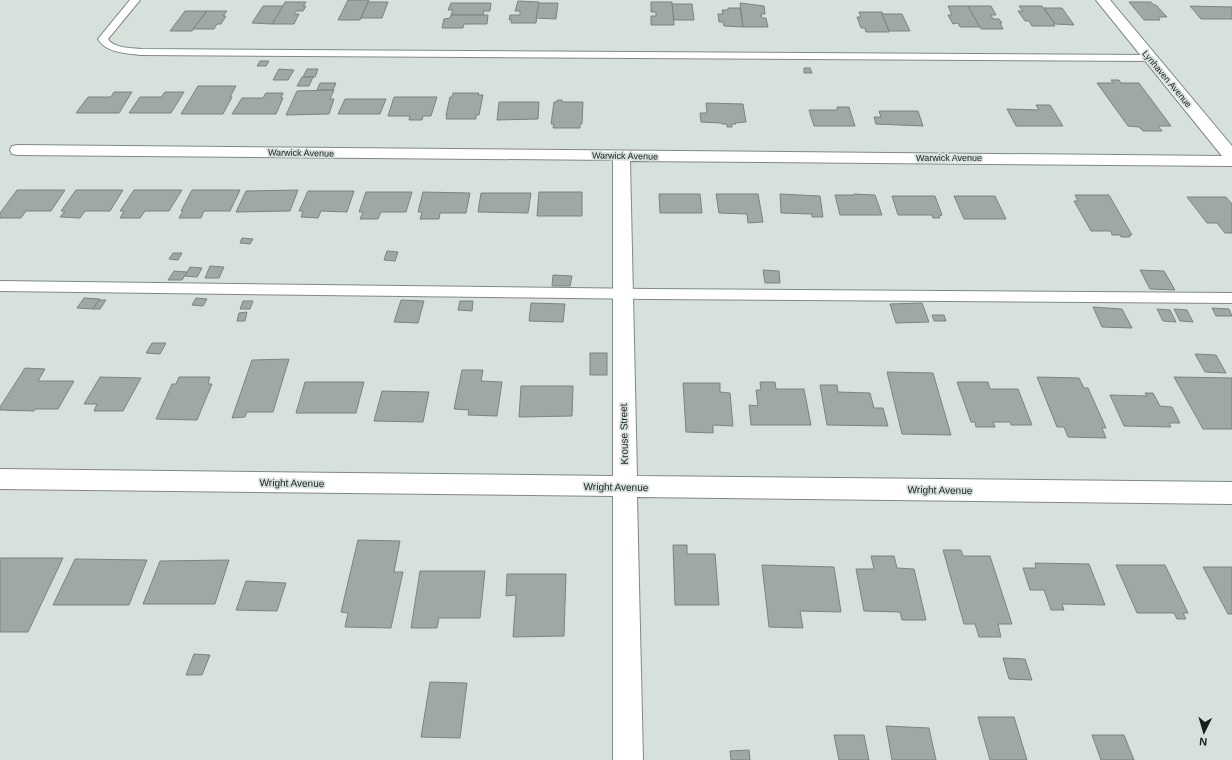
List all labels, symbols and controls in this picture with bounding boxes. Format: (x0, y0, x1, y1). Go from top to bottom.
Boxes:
street label: Lynhaven Avenue (1140, 49, 1194, 109)
street label: Warwick Avenue (268, 147, 334, 159)
street label: Warwick Avenue (592, 150, 658, 162)
street label: Warwick Avenue (916, 153, 982, 163)
street label: Krouse Street (618, 403, 630, 465)
street label: Wright Avenue (260, 477, 325, 489)
street label: Wright Avenue (584, 481, 649, 493)
street label: Wright Avenue (908, 484, 973, 496)
north arrow (1184, 712, 1224, 752)
text: N (1199, 736, 1208, 748)

